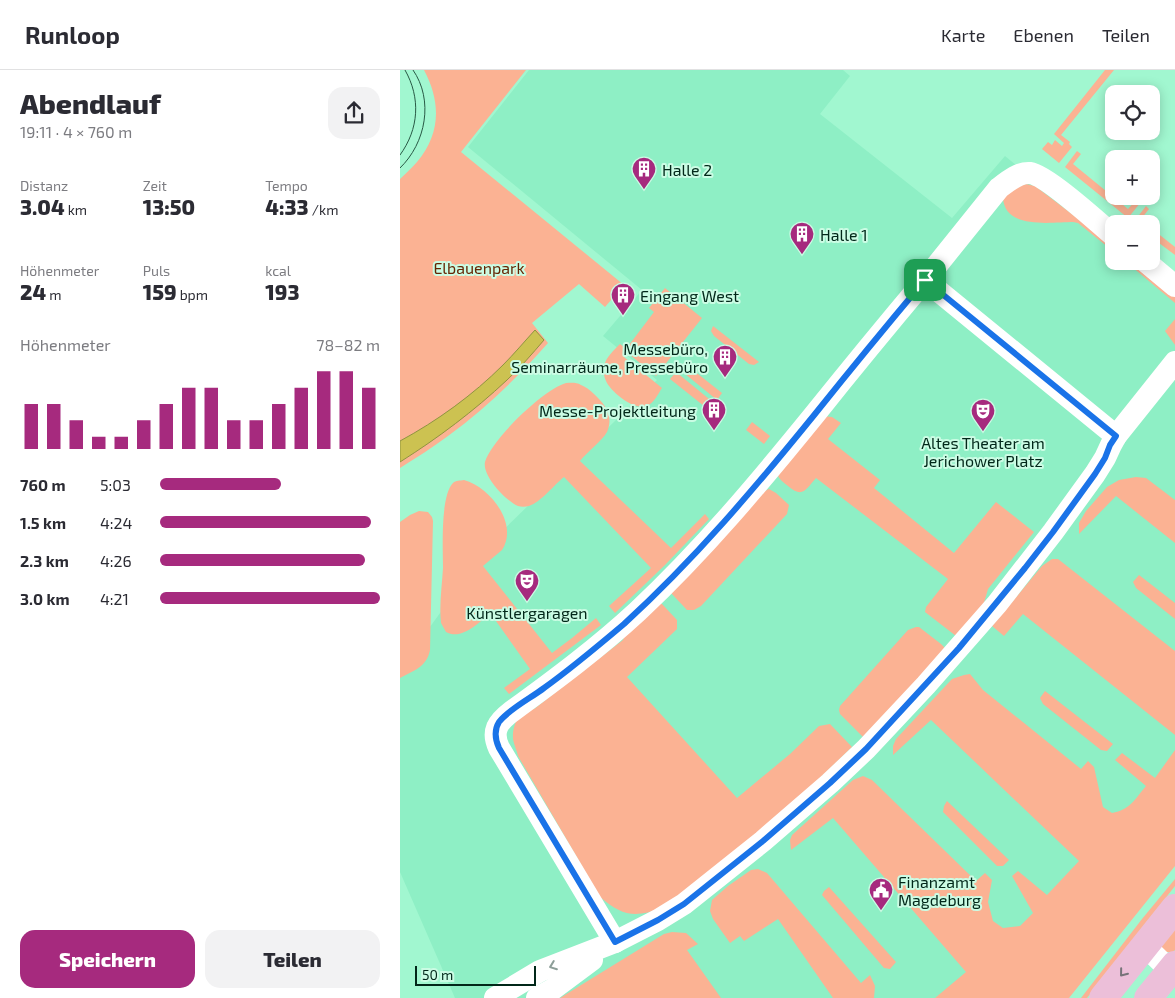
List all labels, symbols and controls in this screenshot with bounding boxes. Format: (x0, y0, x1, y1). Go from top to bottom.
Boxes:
text: Runloop (25, 20, 120, 49)
text: Karte (941, 24, 985, 46)
text: Ebenen (1013, 24, 1074, 46)
text: Teilen (1102, 24, 1150, 46)
map controls (1105, 85, 1160, 270)
button: locate (1105, 85, 1160, 140)
text: Abendlauf (20, 86, 161, 120)
button: share (328, 87, 380, 139)
text: 19:11 · 4 × 760 m (20, 122, 132, 141)
button: + (1105, 150, 1160, 205)
building icon: Halle 2 (631, 156, 657, 190)
place label: Halle 2 (662, 160, 712, 179)
text: Distanz (20, 177, 68, 194)
text: Zeit (143, 177, 167, 194)
text: Tempo (265, 177, 308, 194)
text: 3.04 (20, 194, 65, 219)
text: 13:50 (143, 194, 195, 219)
text: 4:33 (265, 194, 309, 219)
text: km (65, 201, 87, 218)
text: /km (309, 201, 338, 218)
button: − (1105, 215, 1160, 270)
building icon: Halle 1 (789, 221, 815, 255)
place label: Halle 1 (820, 225, 868, 244)
park label: Elbauenpark (433, 258, 525, 277)
pin (904, 259, 946, 301)
text: Höhenmeter (20, 262, 99, 279)
text: Puls (143, 262, 170, 279)
text: kcal (265, 262, 291, 279)
icon: arrive (911, 266, 939, 294)
text: 24 (20, 279, 46, 304)
text: 159 (143, 279, 177, 304)
text: 193 (265, 279, 299, 304)
building icon: Eingang West (610, 282, 636, 316)
text: m (46, 286, 61, 303)
text: bpm (177, 286, 208, 303)
place label: Eingang West (640, 286, 739, 305)
text: Höhenmeter (20, 335, 111, 354)
text: 78–82 m (316, 335, 380, 354)
place label: Messebüro, Seminarräume, Pressebüro (511, 339, 708, 376)
building icon: Messebüro, Seminarräume, Pressebüro (712, 344, 738, 378)
building icon: Messe-Projektleitung (701, 397, 727, 431)
theatre icon: Altes Theater am Jerichower Platz (970, 398, 996, 432)
place label: Messe-Projektleitung (539, 401, 696, 421)
place label: Altes Theater am Jerichower Platz (921, 433, 1045, 470)
text: 760 m (20, 475, 66, 494)
text: 5:03 (100, 475, 131, 494)
text: 1.5 km (20, 513, 66, 532)
text: 4:24 (100, 513, 132, 532)
text: 2.3 km (20, 551, 69, 570)
text: 4:26 (100, 551, 132, 570)
theatre icon: Künstlergaragen (514, 568, 540, 602)
text: 3.0 km (20, 589, 70, 608)
text: 4:21 (100, 589, 129, 608)
place label: Künstlergaragen (466, 603, 588, 622)
place label: Finanzamt Magdeburg (898, 872, 981, 909)
public building icon: Finanzamt Magdeburg (868, 877, 894, 911)
button: Speichern (20, 930, 195, 988)
button: Teilen (205, 930, 380, 988)
one-way arrow (549, 960, 558, 970)
scale bar (415, 963, 536, 986)
text: 50 m (422, 966, 453, 983)
one-way arrow (1120, 967, 1128, 976)

